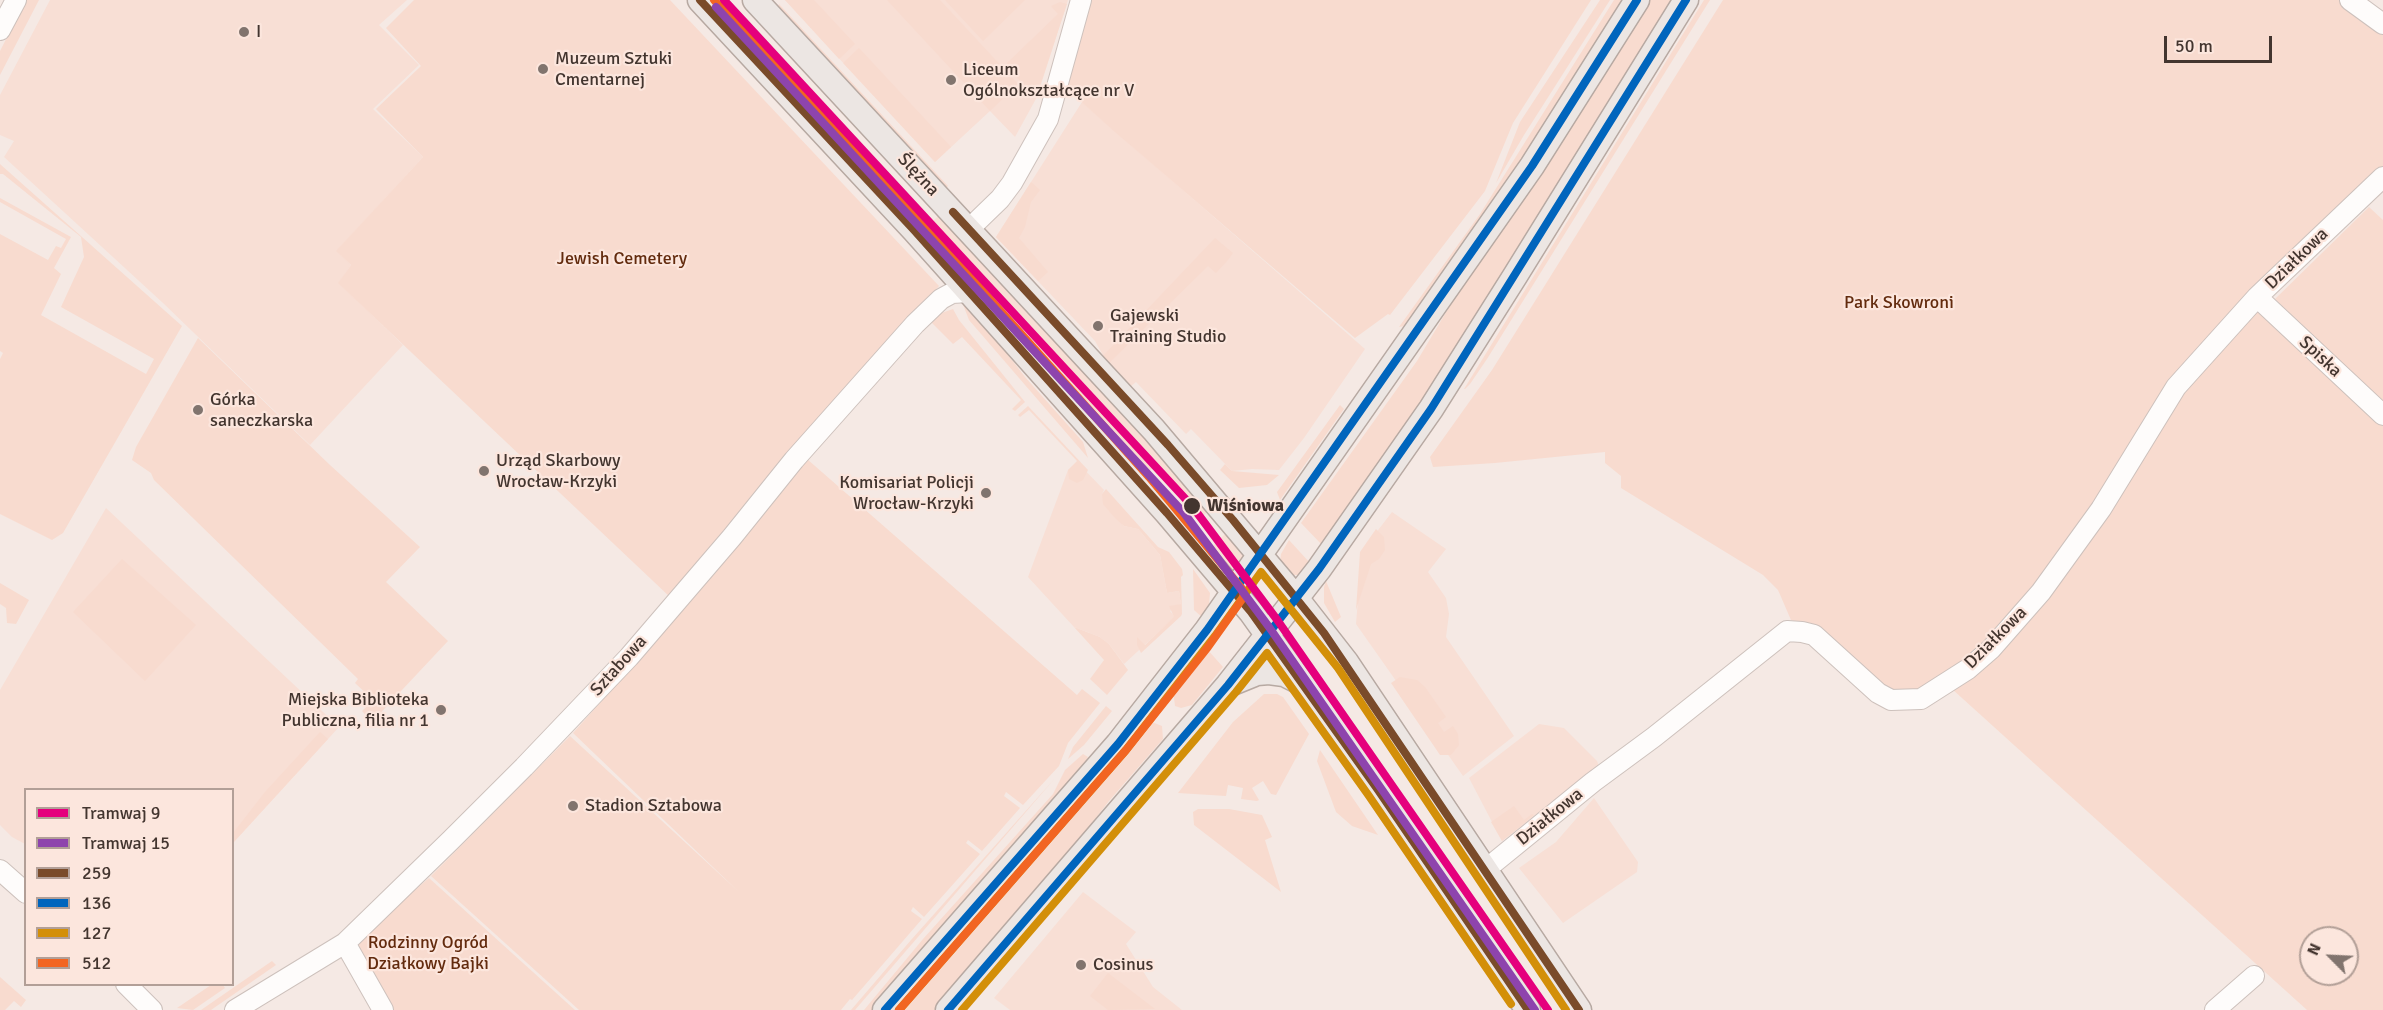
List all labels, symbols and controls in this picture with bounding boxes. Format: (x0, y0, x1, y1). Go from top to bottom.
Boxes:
place label: I (256, 21, 261, 43)
scale bar (2167, 24, 2275, 62)
marker: I (237, 25, 251, 39)
text: 50 m (2175, 35, 2213, 57)
place label: Muzeum Sztuki Cmentarnej (555, 48, 672, 90)
place label: Liceum Ogólnokształcące nr V (963, 59, 1134, 101)
marker: Muzeum Sztuki Cmentarnej (536, 62, 550, 76)
marker: Liceum Ogólnokształcące nr V (944, 73, 958, 87)
street label: Ślężna (893, 149, 943, 201)
street label: Działkowa (2261, 224, 2333, 294)
park label: Jewish Cemetery (557, 248, 687, 270)
park label: Park Skowroni (1844, 292, 1954, 314)
place label: Gajewski Training Studio (1110, 305, 1226, 348)
marker: Gajewski Training Studio (1091, 319, 1105, 333)
street label: Spiska (2294, 332, 2346, 382)
place label: Górka saneczkarska (210, 389, 313, 432)
marker: Górka saneczkarska (191, 403, 205, 417)
place label: Urząd Skarbowy Wrocław-Krzyki (496, 450, 620, 492)
marker: Urząd Skarbowy Wrocław-Krzyki (477, 464, 491, 478)
place label: Komisariat Policji Wrocław-Krzyki (839, 472, 974, 514)
marker: Komisariat Policji Wrocław-Krzyki (979, 486, 993, 500)
place label: Wiśniowa (1207, 495, 1284, 517)
marker: Wiśniowa (1182, 496, 1202, 516)
street label: Działkowa (1960, 602, 2032, 674)
street label: Sztabowa (586, 631, 652, 701)
place label: Miejska Biblioteka Publiczna, filia nr 1 (282, 689, 429, 732)
marker: Miejska Biblioteka Publiczna, filia nr 1 (434, 703, 448, 717)
street label: Działkowa (1512, 784, 1588, 850)
legend (24, 788, 234, 986)
place label: Stadion Sztabowa (585, 795, 722, 817)
marker: Stadion Sztabowa (566, 799, 580, 813)
text: Tramwaj 9 (82, 802, 160, 824)
text: Tramwaj 15 (82, 832, 170, 854)
text: 259 (82, 862, 111, 884)
text: 136 (82, 892, 111, 914)
text: 127 (82, 922, 111, 944)
north arrow (2299, 926, 2359, 986)
park label: Rodzinny Ogród Działkowy Bajki (367, 932, 489, 974)
text: N (2303, 940, 2326, 959)
text: 512 (82, 952, 111, 974)
place label: Cosinus (1093, 954, 1153, 976)
marker: Cosinus (1074, 958, 1088, 972)

